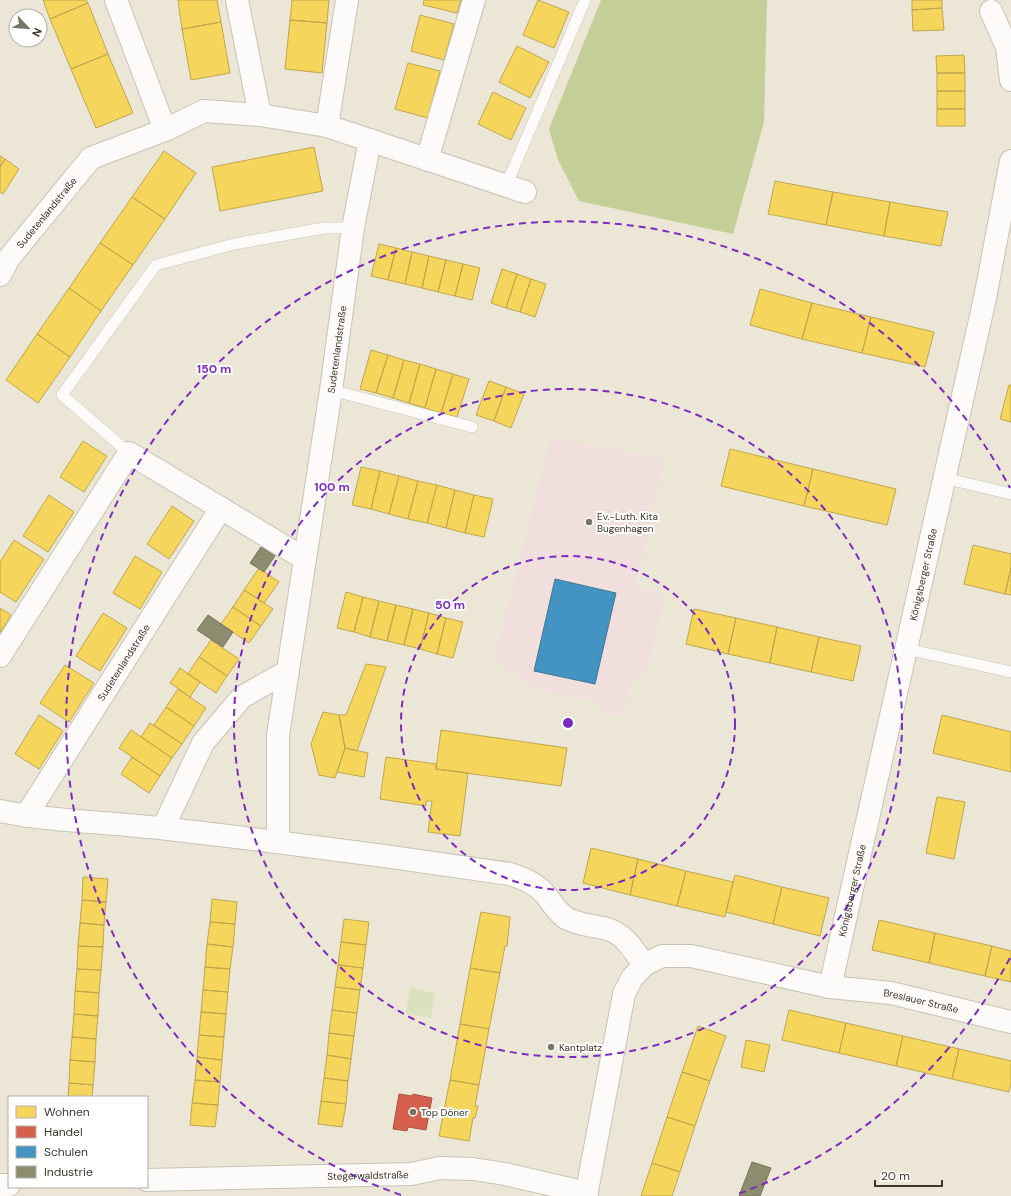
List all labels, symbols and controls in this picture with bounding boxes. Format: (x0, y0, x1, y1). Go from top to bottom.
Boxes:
north arrow (8, 8, 48, 48)
text: N (29, 26, 45, 39)
street label: Sudetenlandstraße (14, 174, 80, 251)
street label: Sudetenlandstraße (325, 305, 349, 394)
text: 150 m (197, 361, 231, 377)
text: 100 m (314, 479, 350, 495)
place label: Ev.-Luth. Kita Bugenhagen (597, 510, 658, 535)
marker: Ev.-Luth. Kita Bugenhagen (584, 517, 594, 527)
street label: Königsberger Straße (907, 527, 940, 622)
text: 50 m (435, 597, 465, 613)
street label: Sudetenlandstraße (95, 621, 153, 703)
centre of rings (561, 716, 575, 730)
street label: Königsberger Straße (836, 843, 869, 938)
street label: Breslauer Straße (883, 986, 960, 1016)
place label: Kantplatz (559, 1041, 602, 1054)
marker: Kantplatz (546, 1042, 556, 1052)
legend (8, 1096, 148, 1188)
text: Wohnen (44, 1104, 90, 1120)
place label: Top Döner (421, 1106, 469, 1119)
marker: Top Döner (408, 1107, 418, 1117)
text: Handel (44, 1124, 83, 1140)
text: Schulen (44, 1144, 88, 1160)
scale bar (875, 1162, 942, 1188)
text: Industrie (44, 1164, 93, 1180)
street label: Stegerwaldstraße (327, 1168, 409, 1183)
text: 20 m (881, 1168, 910, 1184)

